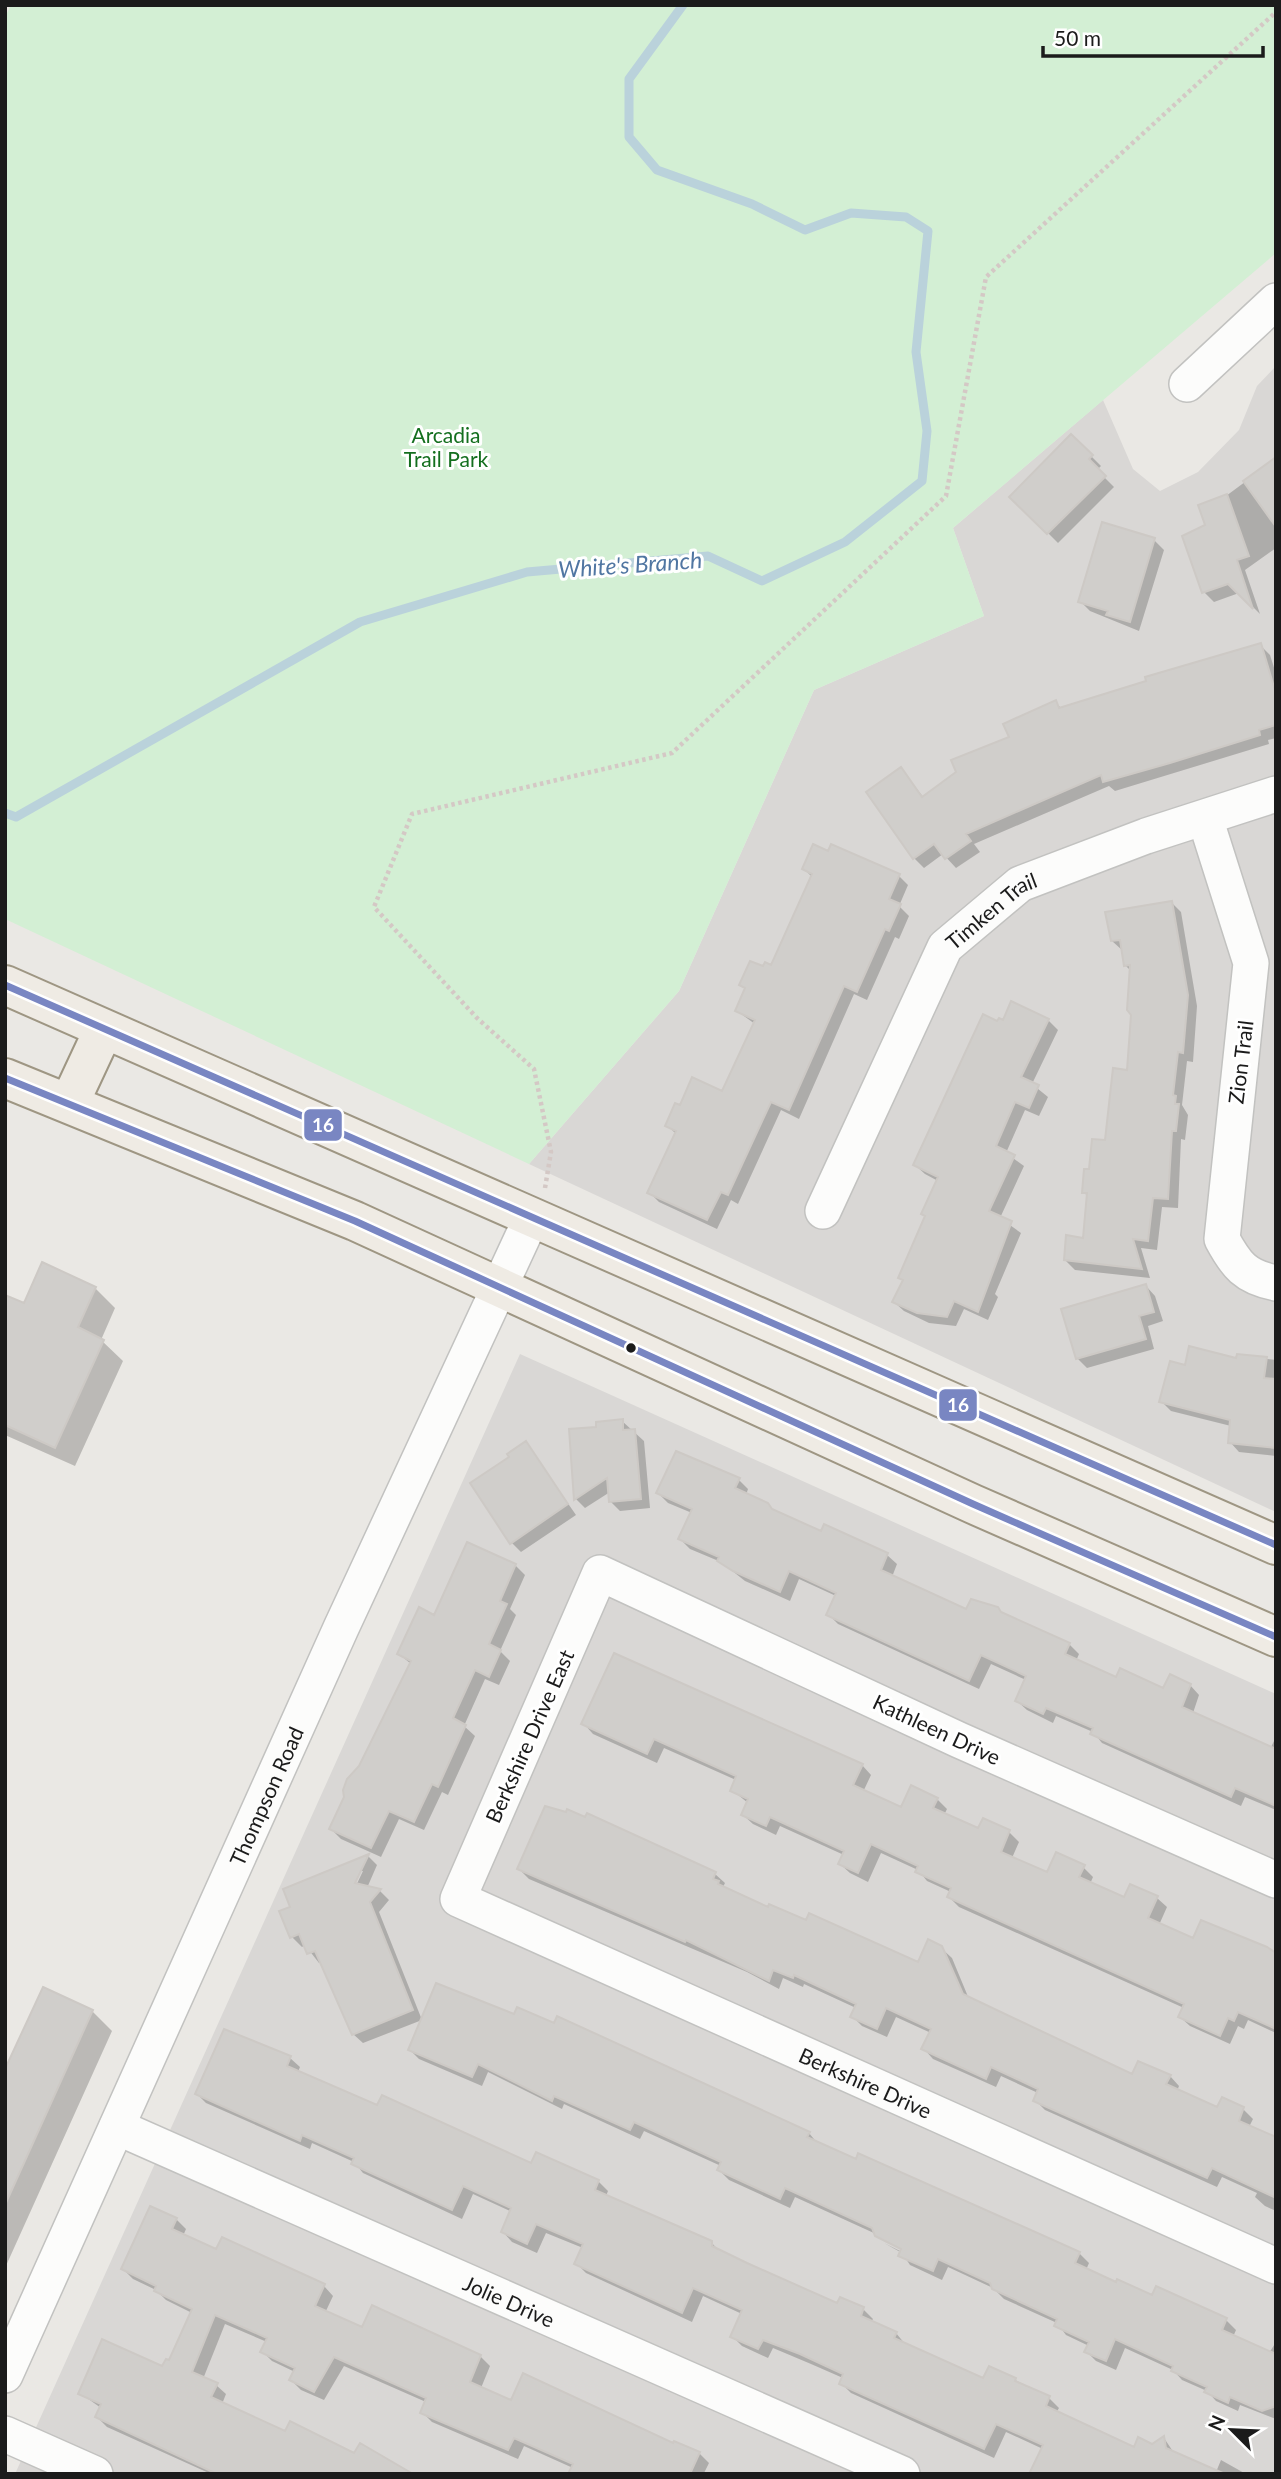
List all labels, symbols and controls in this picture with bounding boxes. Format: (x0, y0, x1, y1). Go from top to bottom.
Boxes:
scale bar (1043, 14, 1264, 58)
text: 50 m (1054, 25, 1101, 50)
park label: Arcadia Trail Park (404, 422, 489, 471)
water label: White's Branch (557, 545, 703, 583)
street label: Timken Trail (940, 866, 1040, 954)
street label: Zion Trail (1222, 1019, 1258, 1105)
line badge: 16 (303, 1108, 343, 1142)
text: 16 (312, 1113, 334, 1136)
unlabelled marker (624, 1341, 638, 1355)
line badge: 16 (938, 1388, 978, 1422)
text: 16 (947, 1393, 969, 1416)
street label: Berkshire Drive East (480, 1645, 579, 1826)
street label: Kathleen Drive (869, 1689, 1005, 1769)
street label: Thompson Road (223, 1723, 308, 1869)
street label: Berkshire Drive (796, 2041, 936, 2123)
street label: Jolie Drive (460, 2269, 559, 2331)
north arrow (1197, 2395, 1267, 2465)
text: N (1203, 2412, 1229, 2434)

